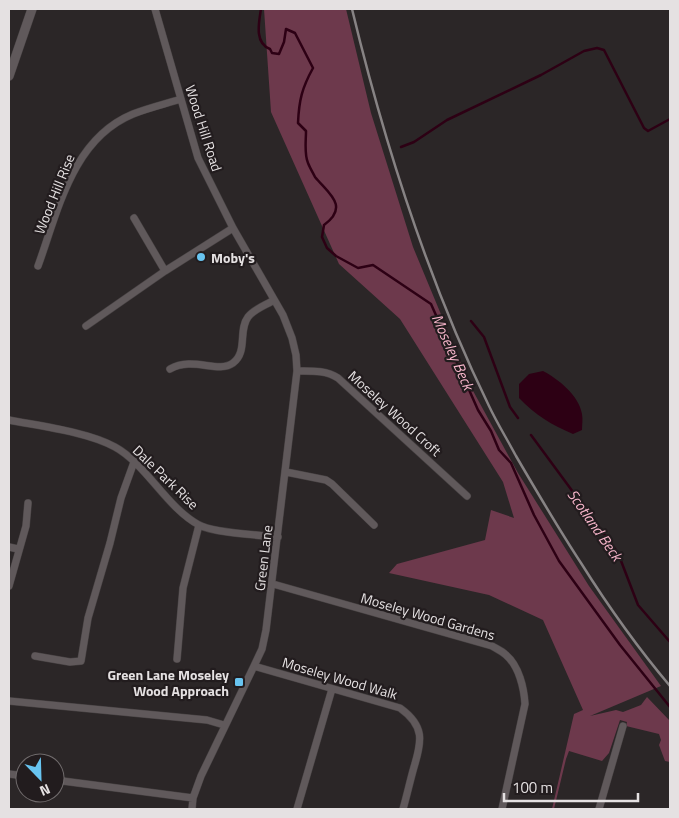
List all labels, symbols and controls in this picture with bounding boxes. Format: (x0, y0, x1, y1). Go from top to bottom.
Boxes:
street label: Wood Hill Road (180, 82, 228, 174)
street label: Wood Hill Rise (28, 151, 80, 237)
place label: Moby's (211, 247, 255, 268)
marker: Moby's (195, 251, 207, 263)
water label: Moseley Beck (426, 310, 481, 396)
street label: Moseley Wood Croft (344, 365, 446, 461)
street label: Dale Park Rise (128, 440, 204, 514)
water label: Scotland Beck (562, 484, 630, 567)
street label: Green Lane (249, 524, 277, 592)
street label: Moseley Wood Gardens (358, 587, 498, 645)
street label: Moseley Wood Walk (280, 651, 400, 705)
place label: Green Lane Moseley Wood Approach (107, 664, 229, 701)
marker: Green Lane Moseley Wood Approach (233, 676, 245, 688)
north arrow (15, 753, 65, 803)
scale bar (504, 770, 638, 802)
text: 100 m (512, 776, 553, 799)
text: N (37, 779, 54, 802)

